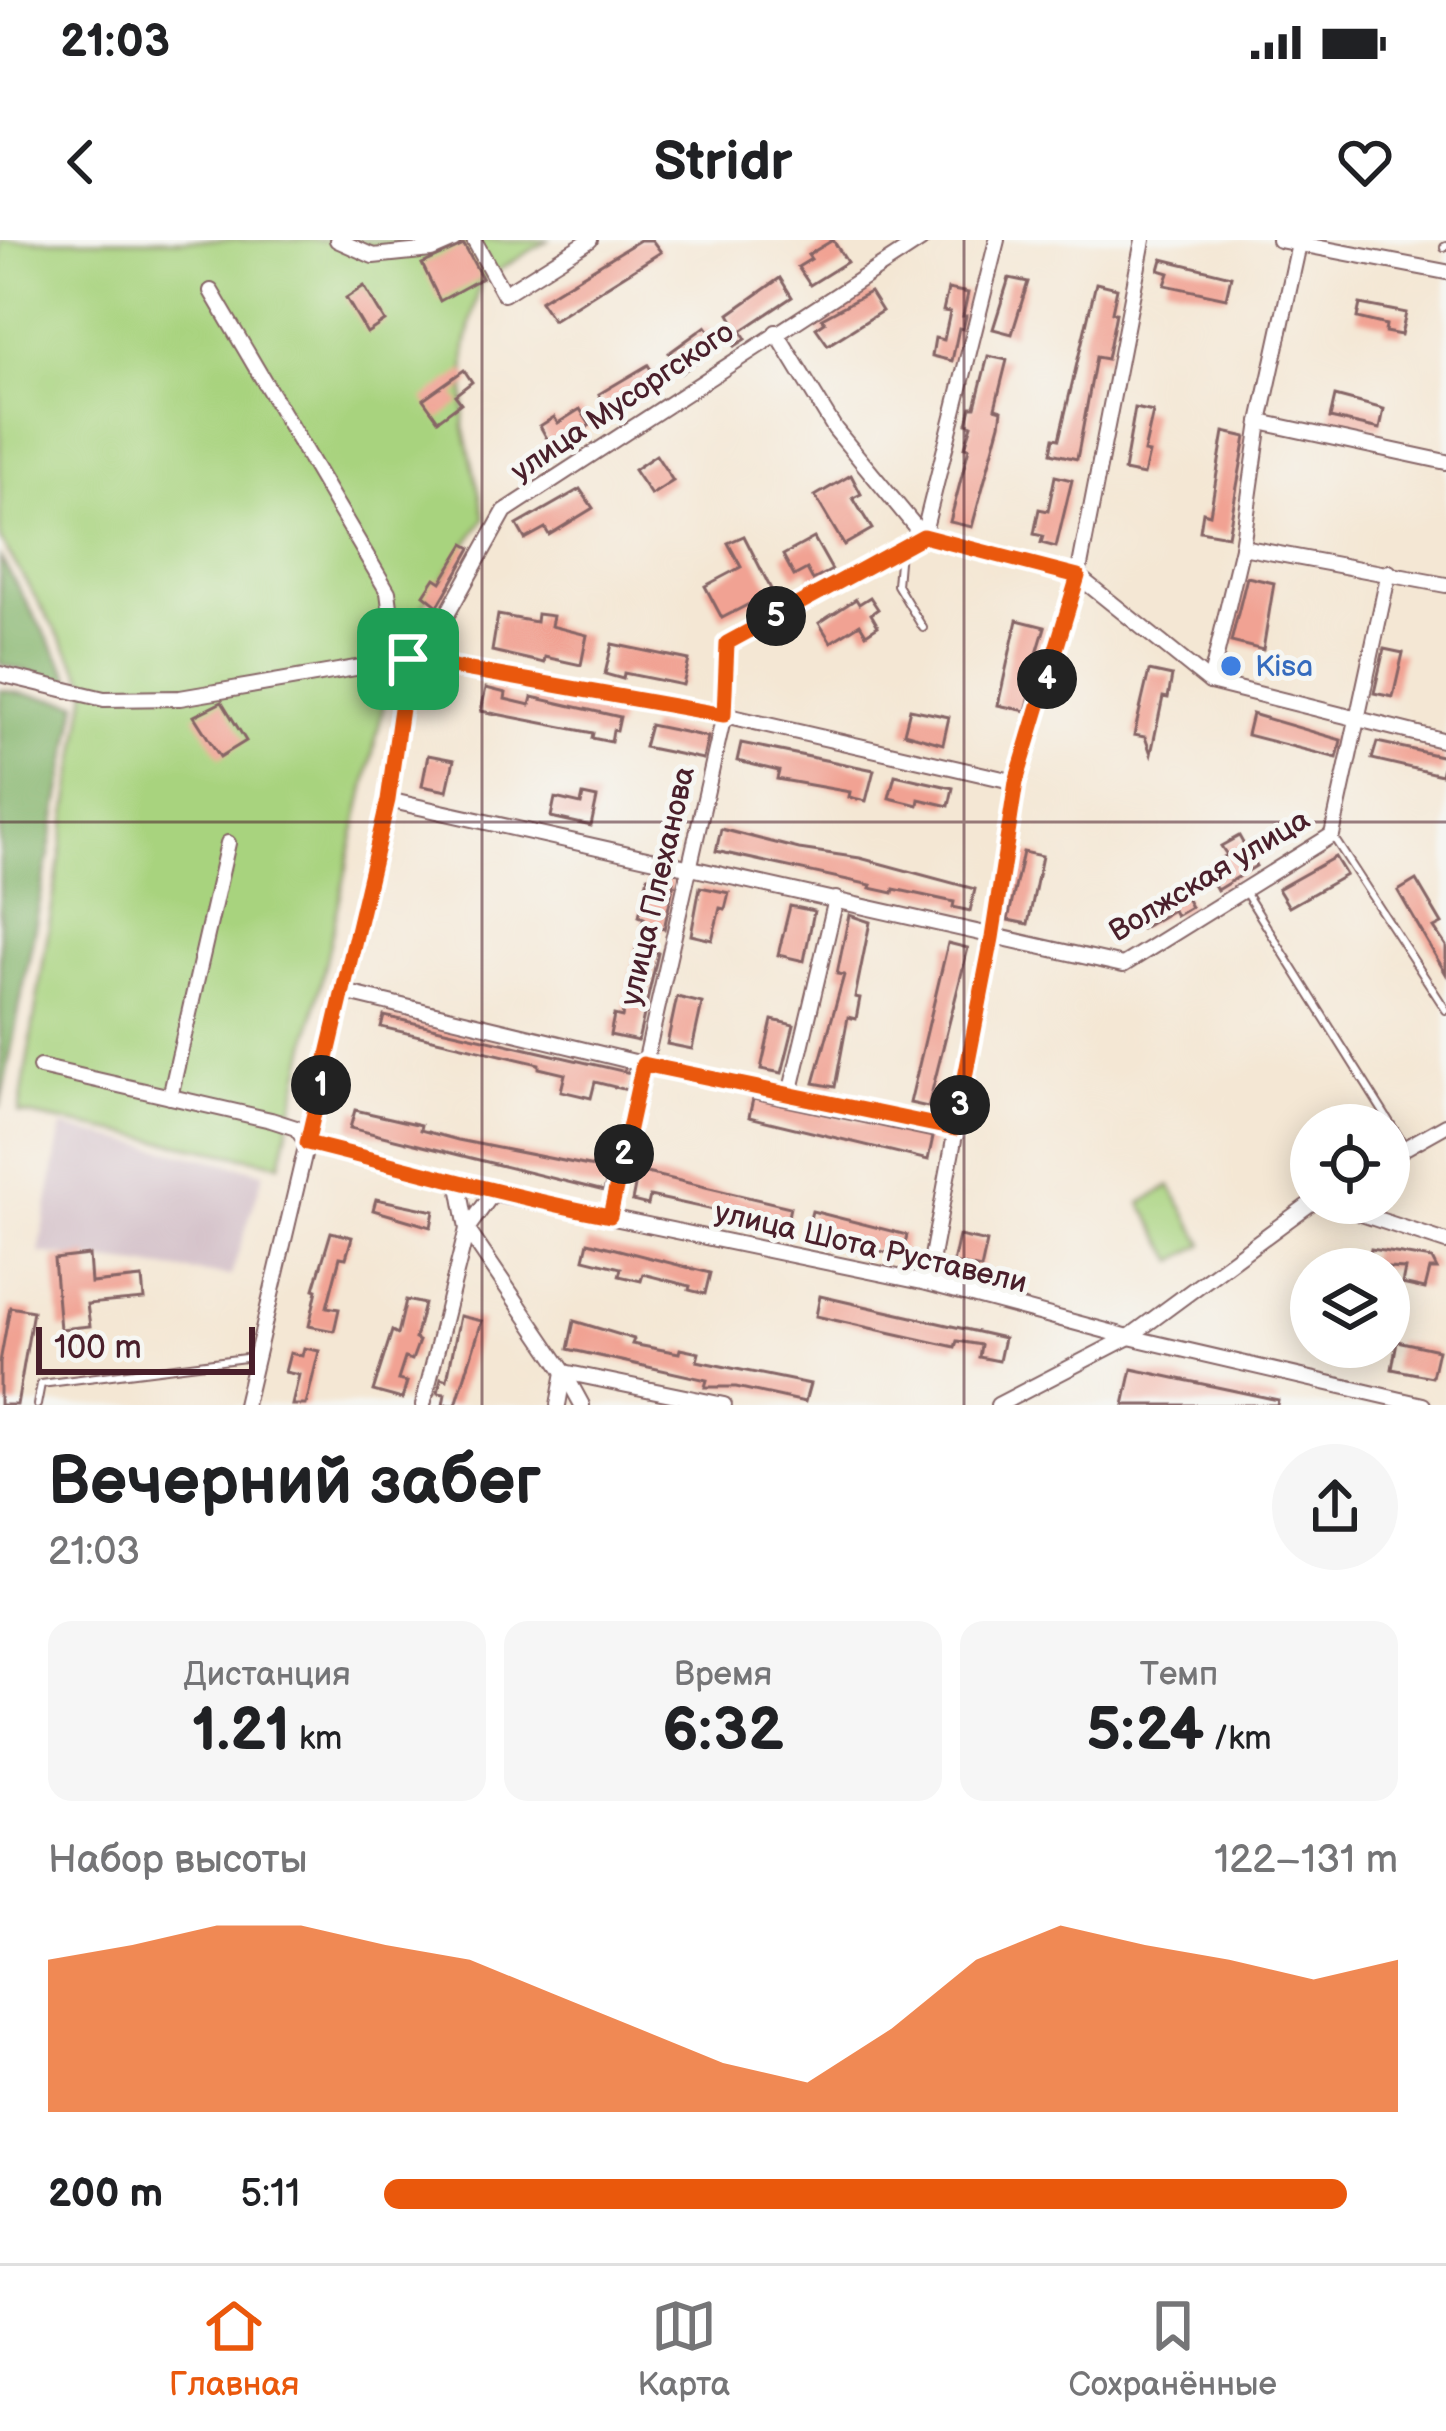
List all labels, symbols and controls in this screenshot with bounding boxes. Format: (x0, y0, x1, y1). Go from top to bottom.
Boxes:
text: 21:03 (60, 15, 170, 70)
icon: back (48, 129, 114, 195)
icon: heart (1332, 129, 1398, 195)
text: Stridr (654, 130, 792, 195)
street label: улица Мусоргского (504, 314, 741, 490)
pin: 5 (746, 586, 806, 646)
text: 5 (766, 596, 786, 636)
pin (357, 608, 459, 710)
icon: arrive (375, 626, 441, 692)
pin: 4 (1017, 649, 1077, 709)
place label: Kisa (1255, 649, 1313, 685)
marker: Kisa (1218, 653, 1244, 679)
text: 4 (1037, 659, 1057, 699)
street label: улица Плеханова (613, 763, 703, 1009)
street label: Волжская улица (1103, 802, 1317, 950)
pin: 1 (291, 1055, 351, 1115)
text: 1 (314, 1065, 328, 1105)
pin: 3 (930, 1075, 990, 1135)
text: 3 (950, 1085, 970, 1125)
map controls (1290, 1104, 1410, 1368)
button: locate (1290, 1104, 1410, 1224)
pin: 2 (594, 1124, 654, 1184)
text: 2 (614, 1134, 634, 1174)
street label: улица Шота Руставели (711, 1195, 1030, 1301)
button: layers (1290, 1248, 1410, 1368)
scale bar (36, 1321, 255, 1374)
text: 100 m (54, 1328, 142, 1368)
text: Вечерний забег (48, 1444, 541, 1523)
button: share (1272, 1444, 1398, 1570)
text: 21:03 (48, 1529, 140, 1576)
text: Дистанция (183, 1655, 351, 1695)
text: Время (674, 1655, 772, 1695)
text: Темп (1140, 1655, 1218, 1695)
text: 1.21 (192, 1695, 290, 1767)
text: 6:32 (662, 1695, 784, 1767)
text: 5:24 (1086, 1695, 1204, 1767)
text: km (290, 1719, 342, 1759)
text: /km (1204, 1719, 1272, 1759)
text: Набор высоты (48, 1837, 308, 1884)
text: 122–131 m (1214, 1837, 1398, 1884)
text: 200 m (48, 2171, 163, 2218)
text: 5:11 (240, 2171, 300, 2218)
tab: Главная (169, 2293, 299, 2405)
tab: Карта (637, 2293, 730, 2405)
tab: Сохранённые (1068, 2293, 1277, 2405)

